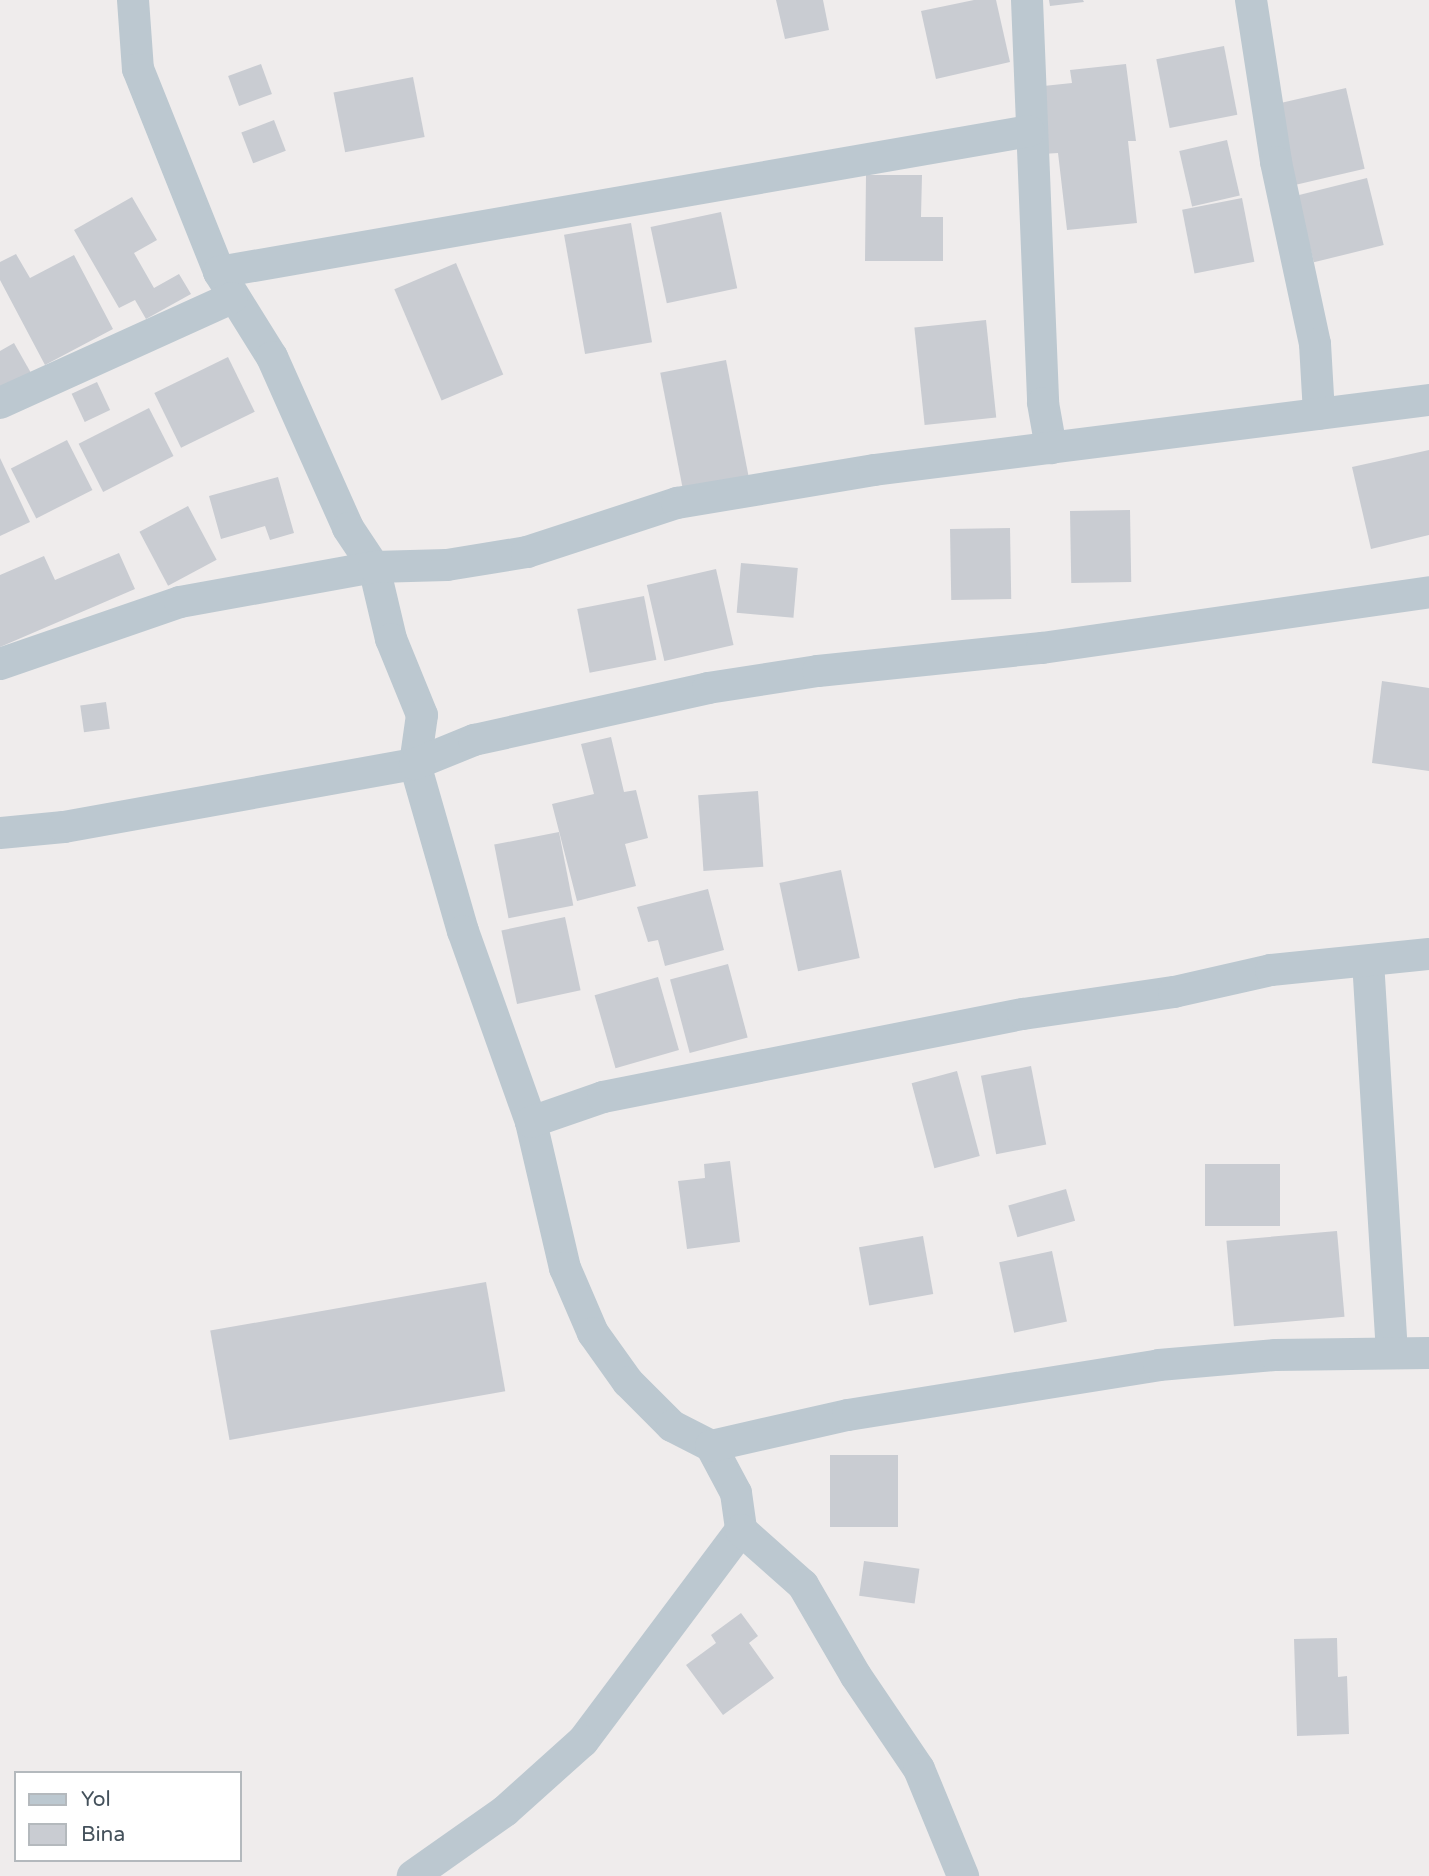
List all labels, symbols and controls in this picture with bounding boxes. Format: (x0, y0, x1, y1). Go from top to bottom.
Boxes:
legend (14, 1771, 242, 1862)
text: Yol (81, 1787, 111, 1812)
text: Bina (81, 1822, 125, 1847)

